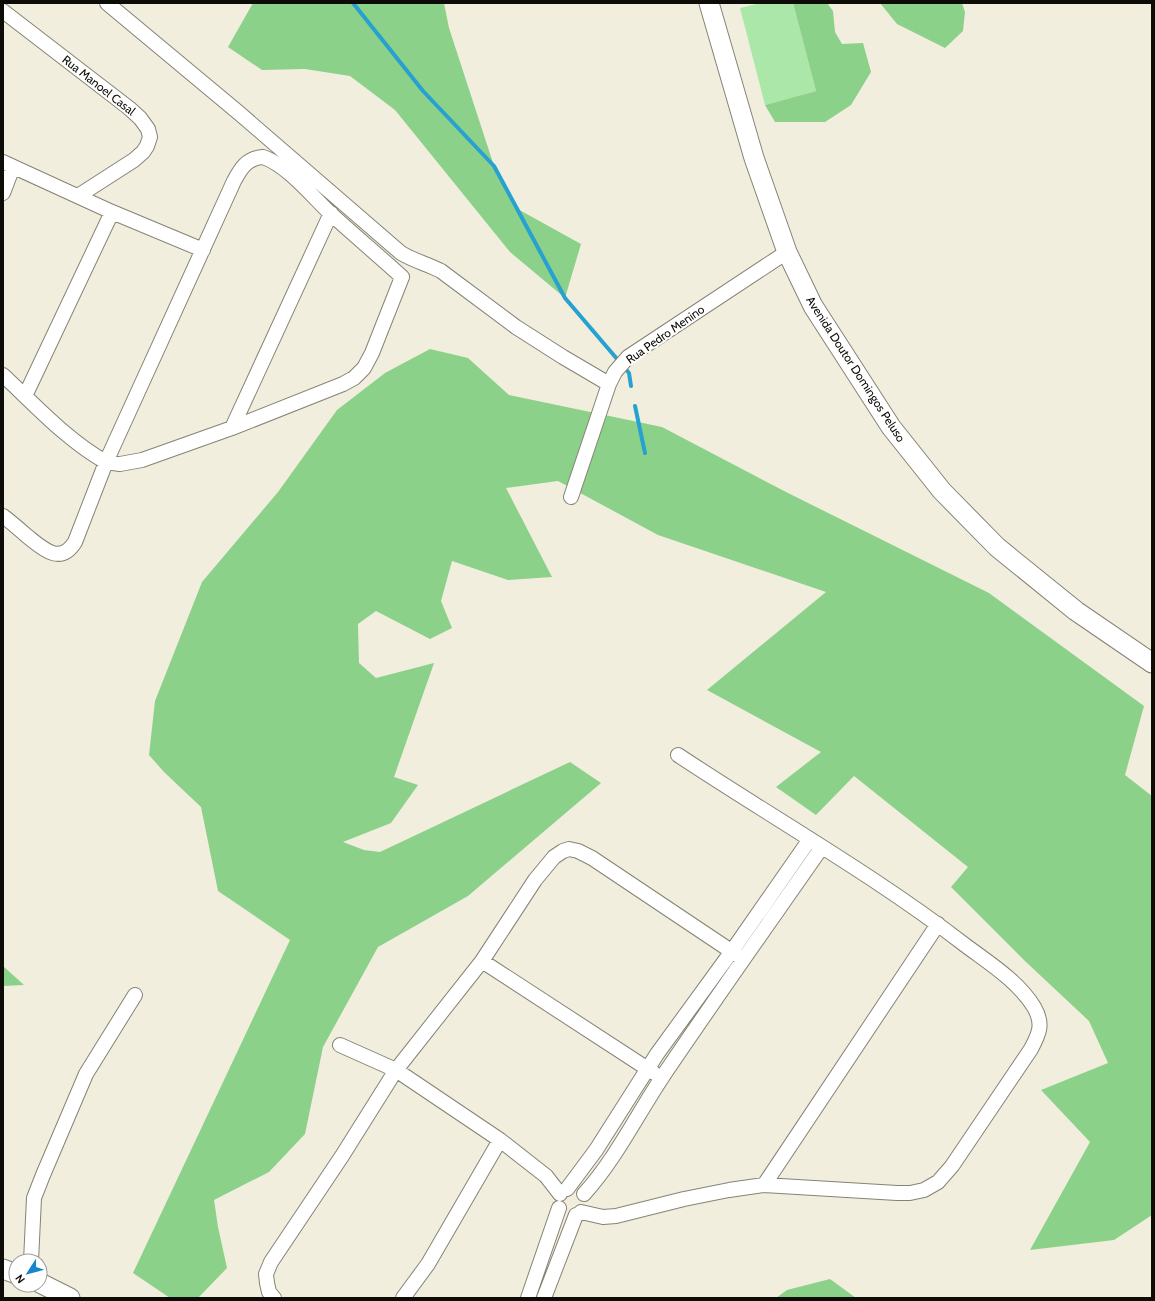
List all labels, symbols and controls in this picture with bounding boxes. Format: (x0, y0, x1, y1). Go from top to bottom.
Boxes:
street label: Rua Manoel Casal (59, 52, 139, 118)
street label: Avenida Doutor Domingos Peluso (803, 293, 909, 445)
street label: Rua Pedro Menino (623, 301, 708, 367)
north arrow (8, 1253, 48, 1293)
text: N (12, 1272, 28, 1286)

